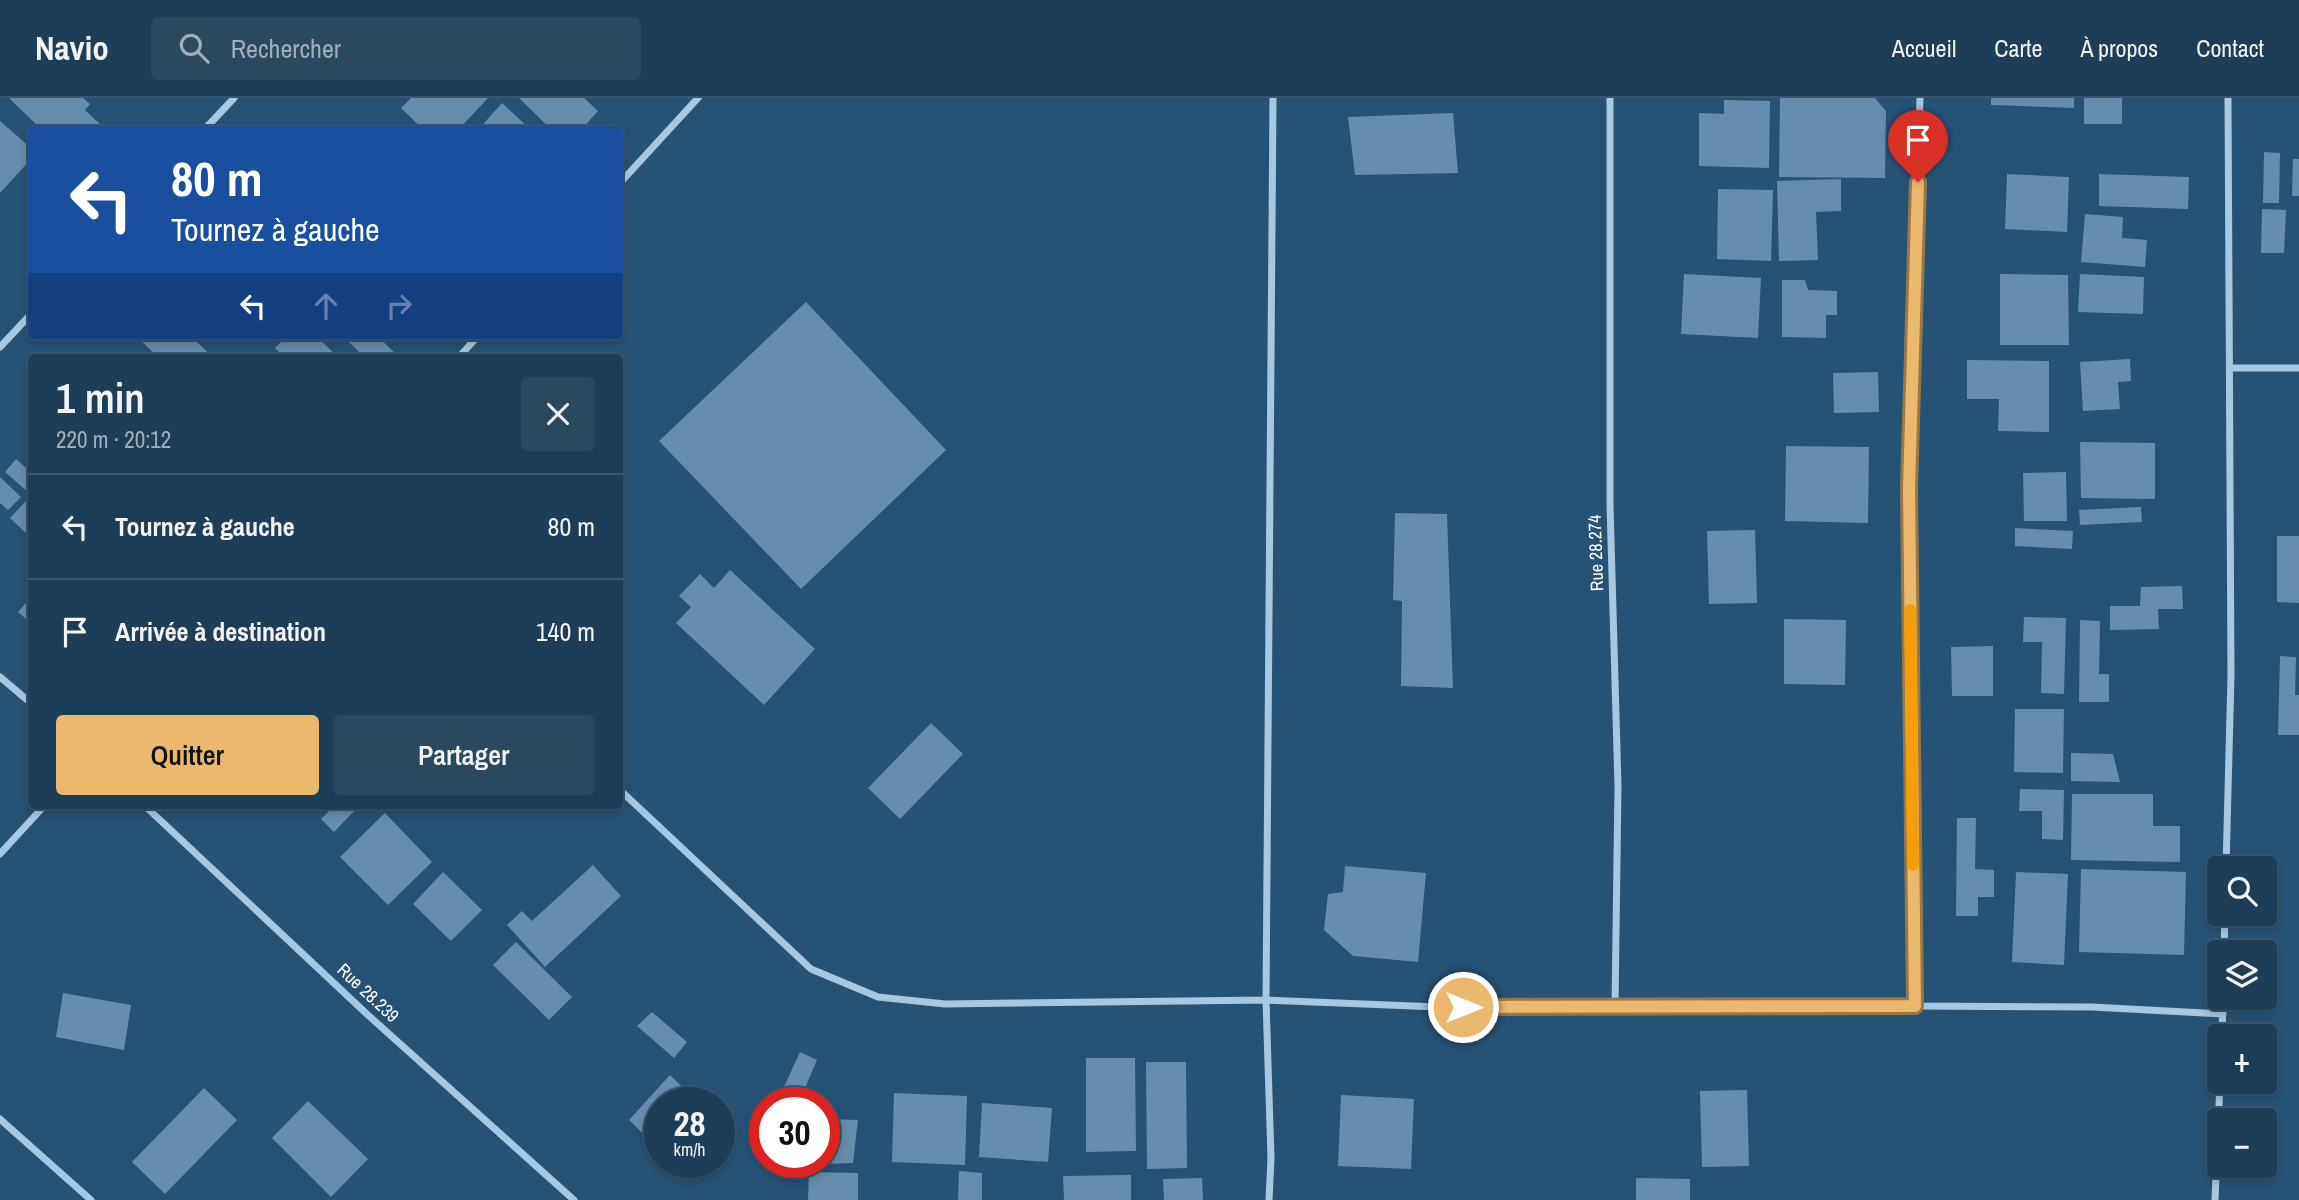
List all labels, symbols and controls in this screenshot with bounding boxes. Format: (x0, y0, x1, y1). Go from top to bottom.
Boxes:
search box (151, 17, 641, 80)
text: Navio (35, 26, 109, 70)
icon: search (175, 29, 213, 67)
text: Rechercher (231, 31, 341, 66)
text: Accueil (1892, 32, 1956, 64)
text: Carte (1994, 32, 2042, 64)
text: À propos (2080, 32, 2158, 64)
text: Contact (2196, 32, 2264, 64)
pin (1888, 110, 1948, 182)
icon: arrive (1899, 121, 1937, 159)
text: 80 m (171, 145, 263, 211)
icon: left (56, 154, 147, 245)
text: Tournez à gauche (171, 208, 380, 251)
icon: left (234, 287, 272, 325)
icon: ahead (307, 287, 345, 325)
icon: right (380, 287, 418, 325)
text: 1 min (56, 370, 145, 426)
button: close (521, 377, 595, 451)
text: 220 m · 20:12 (56, 424, 171, 455)
icon: left (56, 508, 94, 546)
text: Tournez à gauche (115, 509, 295, 544)
text: 80 m (548, 509, 595, 544)
street label: Rue 28.274 (1582, 514, 1609, 592)
icon: arrive (56, 613, 94, 651)
text: Arrivée à destination (115, 614, 326, 649)
text: 140 m (536, 614, 595, 649)
button: Quitter (56, 715, 319, 795)
button: Partager (333, 715, 595, 795)
map controls (2207, 856, 2277, 1178)
button: search (2207, 856, 2277, 926)
button: layers (2207, 940, 2277, 1010)
street label: Rue 28.239 (332, 957, 405, 1028)
position arrow (1426, 970, 1500, 1044)
button: + (2207, 1024, 2277, 1094)
speed limit sign: 30 (749, 1087, 840, 1178)
text: 28 (674, 1100, 705, 1147)
button: − (2207, 1108, 2277, 1178)
text: km/h (674, 1137, 706, 1162)

